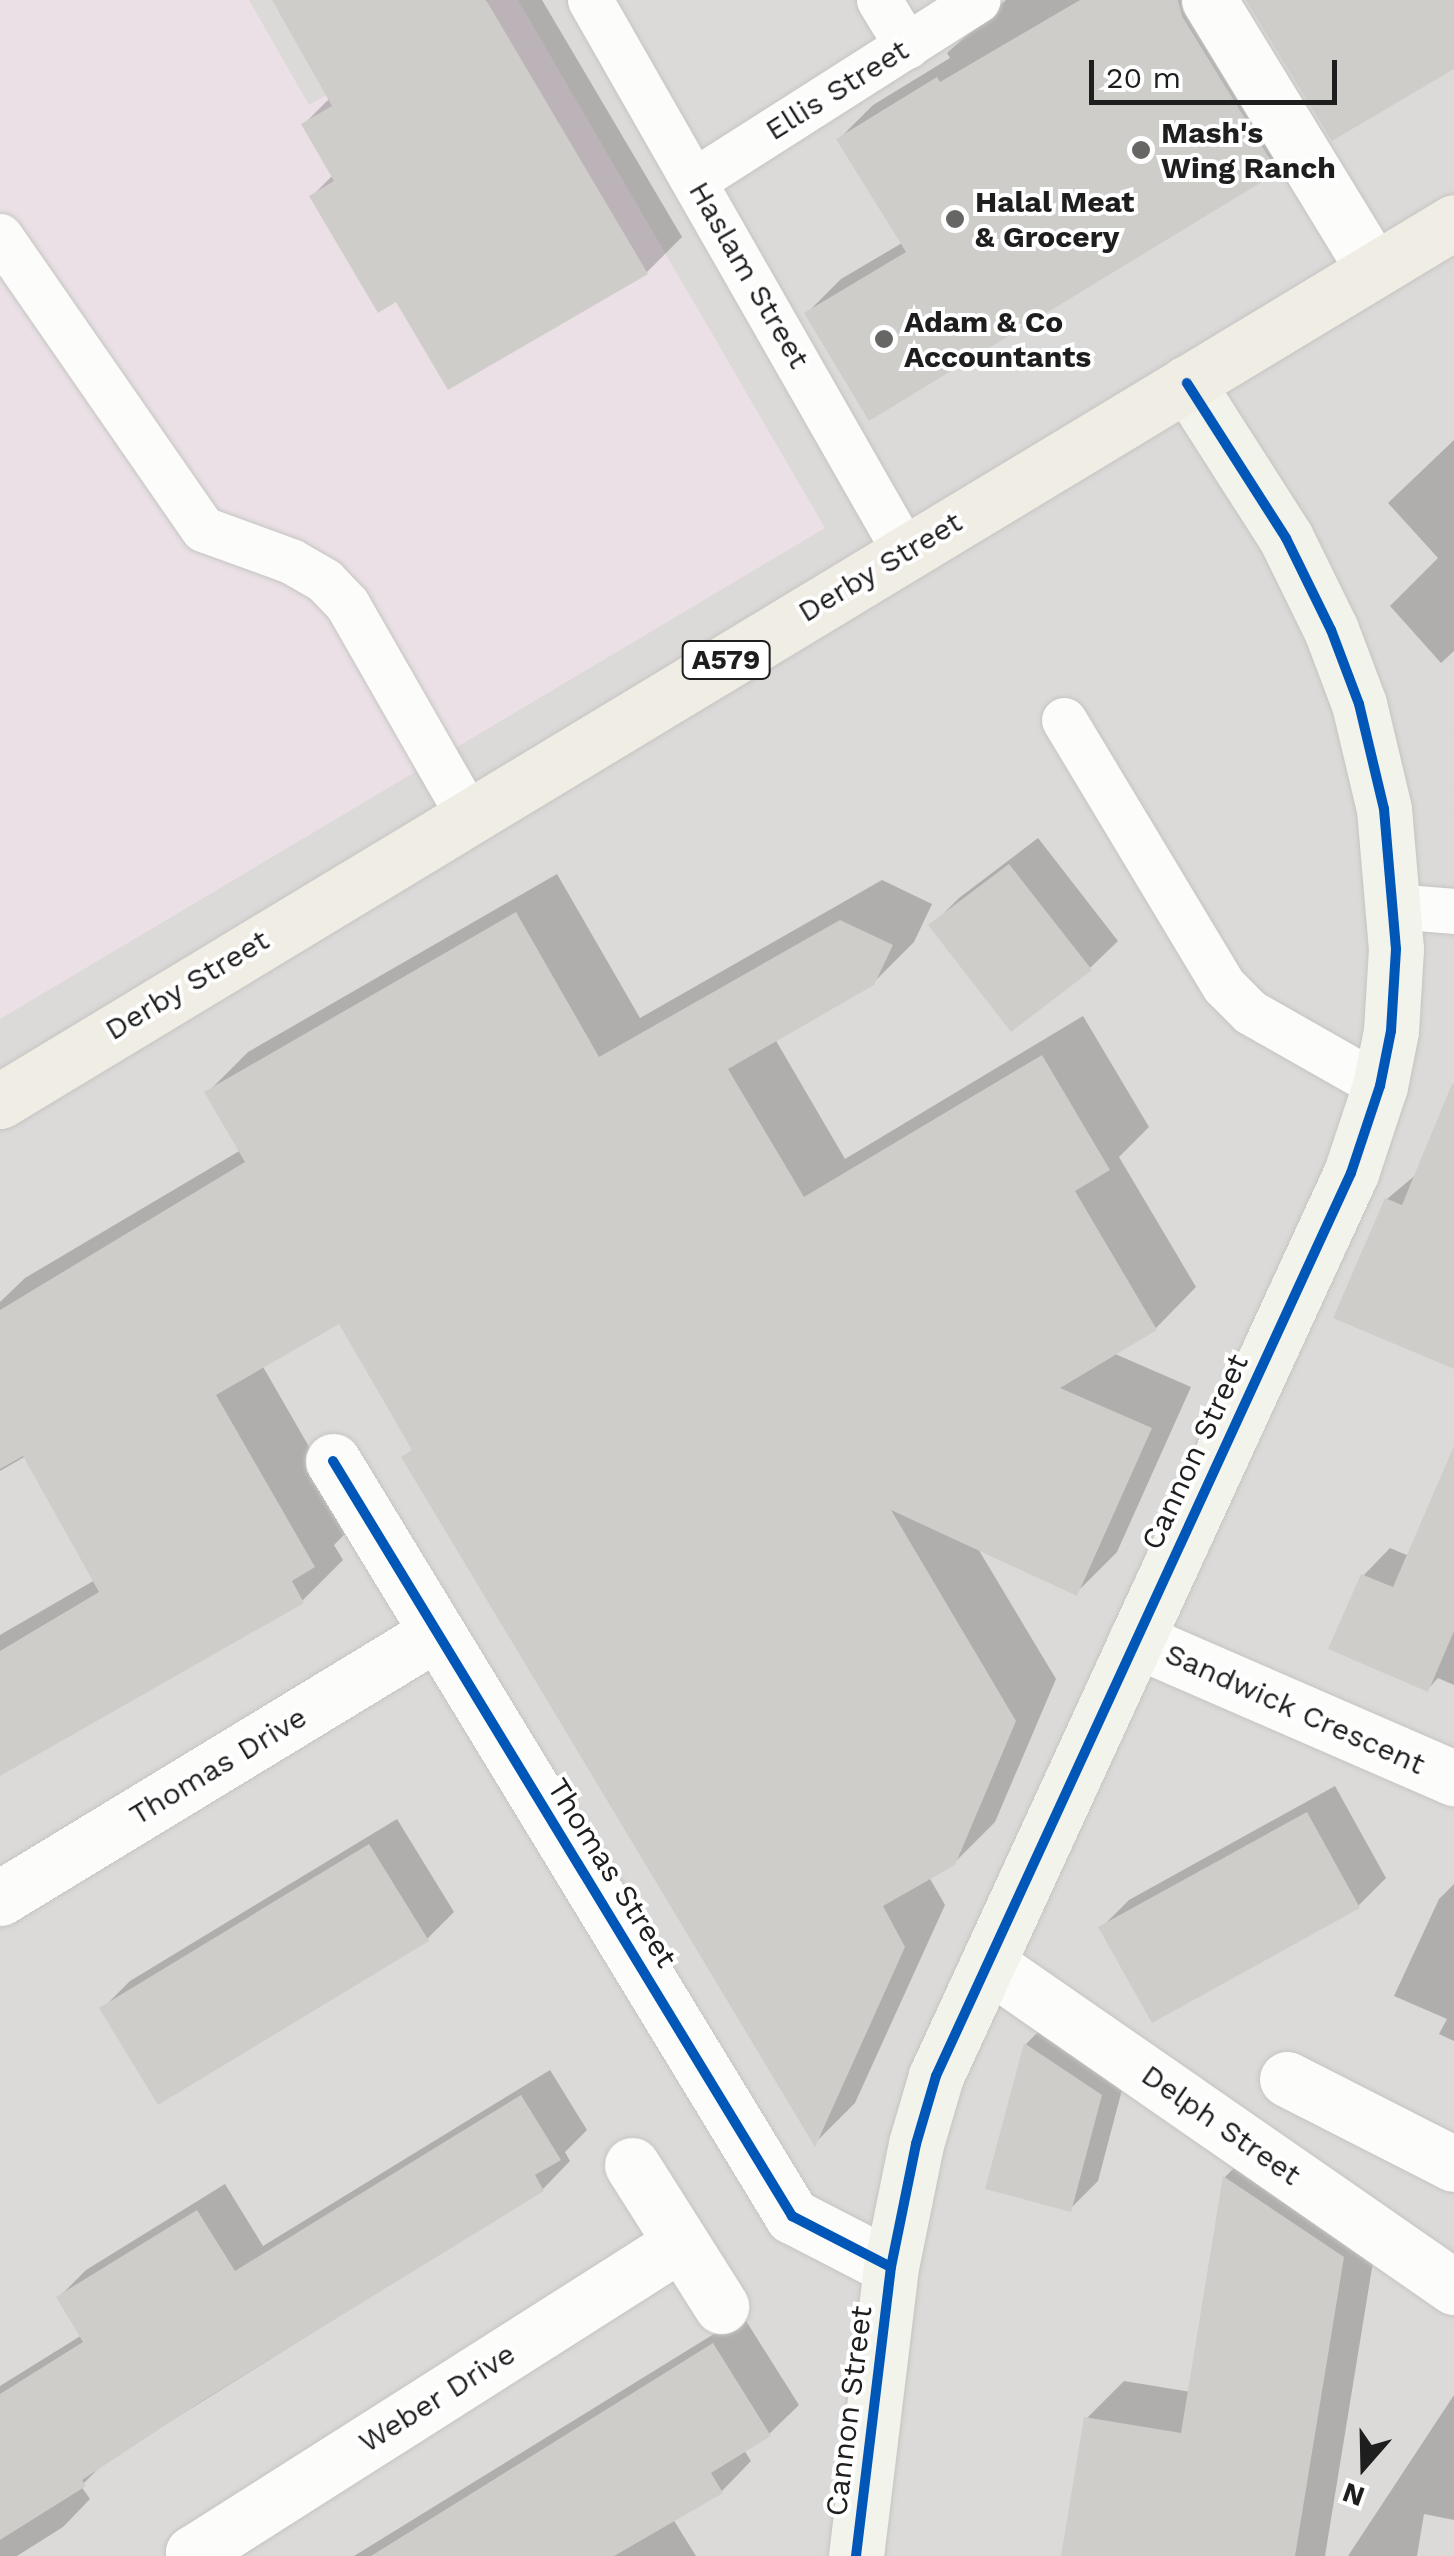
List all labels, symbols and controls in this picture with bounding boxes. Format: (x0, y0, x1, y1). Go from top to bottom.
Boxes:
street label: Ellis Street (759, 32, 915, 148)
scale bar (1094, 40, 1342, 102)
text: 20 m (1106, 60, 1181, 95)
place label: Mash's Wing Ranch (1161, 115, 1336, 186)
marker: Mash's Wing Ranch (1130, 139, 1152, 161)
street label: Haslam Street (681, 175, 817, 375)
place label: Halal Meat & Grocery (975, 184, 1135, 254)
marker: Halal Meat & Grocery (944, 208, 966, 230)
place label: Adam & Co Accountants (904, 304, 1091, 374)
marker: Adam & Co Accountants (873, 328, 895, 350)
street label: Derby Street (791, 504, 969, 630)
road number: A579 (681, 637, 771, 683)
street label: Derby Street (98, 922, 276, 1048)
street label: Cannon Street (1134, 1348, 1256, 1556)
street label: Sandwick Crescent (1159, 1635, 1431, 1783)
street label: Thomas Drive (123, 1699, 313, 1833)
street label: Thomas Street (540, 1772, 684, 1974)
street label: Delph Street (1134, 2057, 1308, 2193)
street label: Cannon Street (818, 2304, 880, 2518)
street label: Weber Drive (352, 2335, 522, 2461)
north arrow (1314, 2416, 1414, 2516)
text: N (1338, 2476, 1369, 2514)

